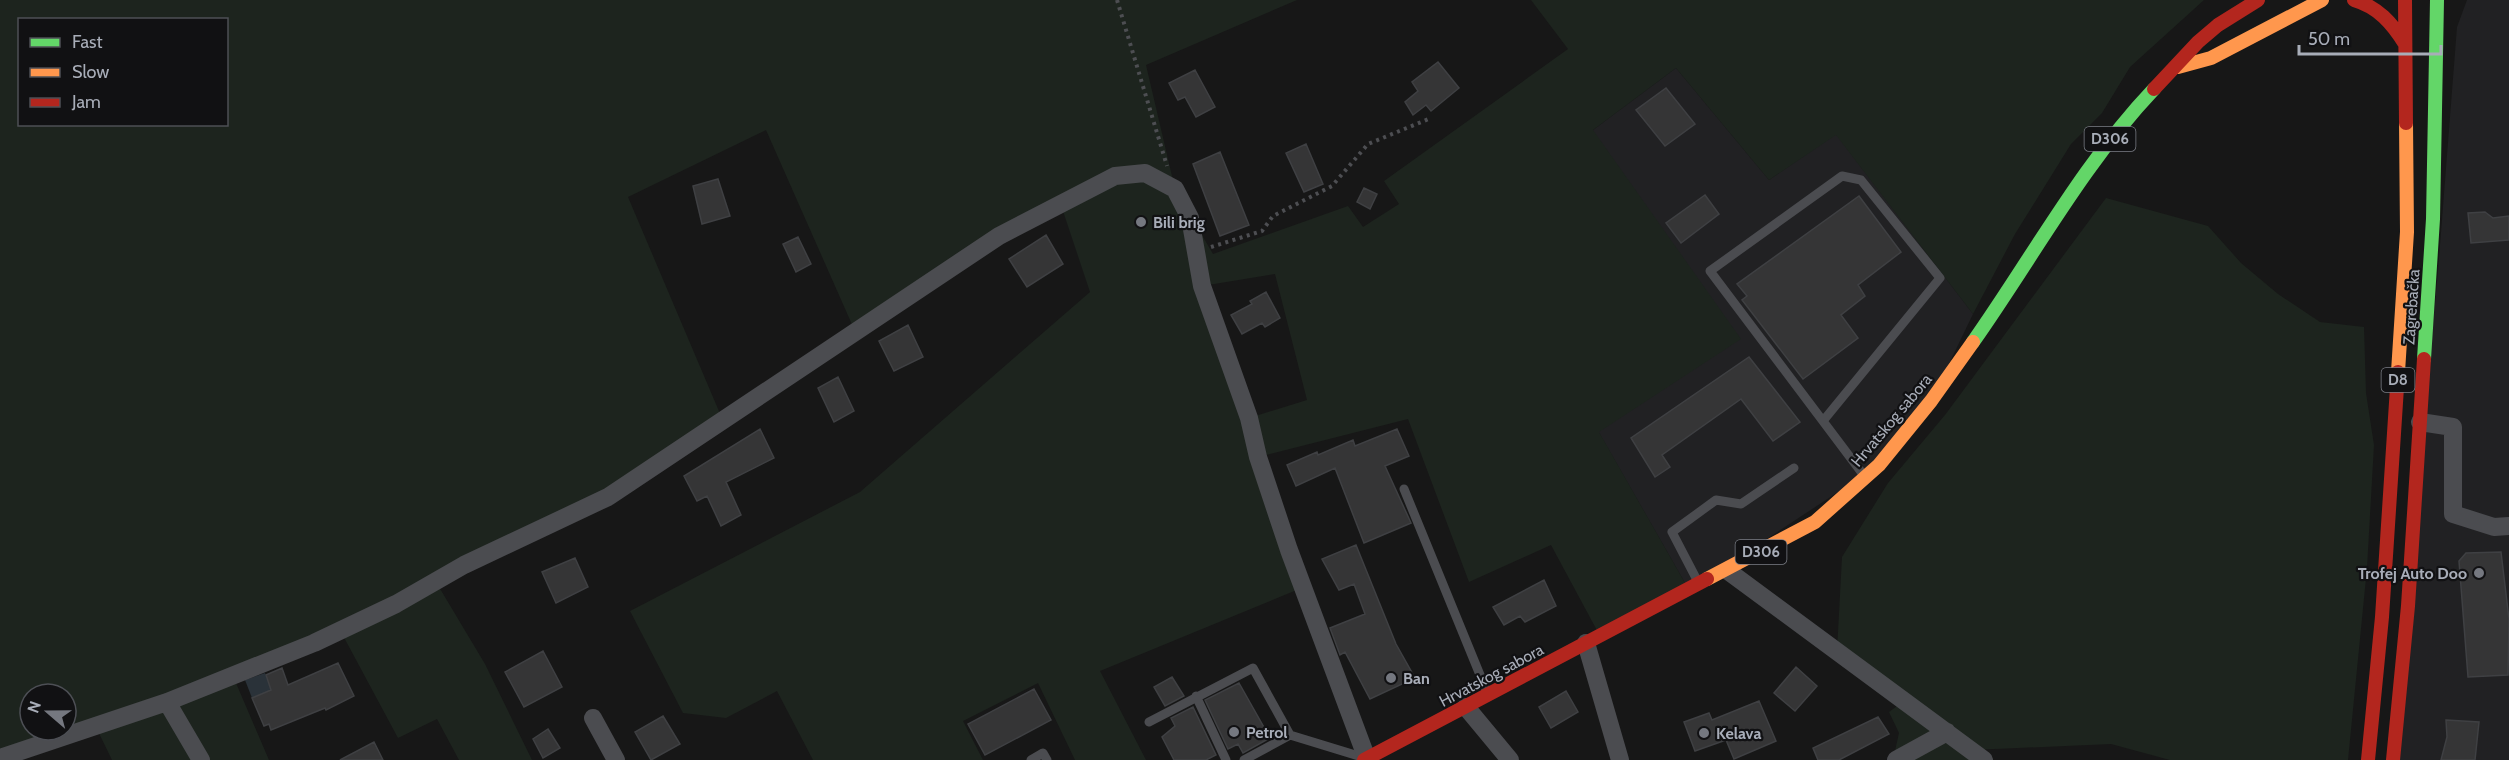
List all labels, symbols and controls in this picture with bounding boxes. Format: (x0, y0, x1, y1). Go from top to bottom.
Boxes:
legend (18, 18, 228, 126)
scale bar (2299, 18, 2442, 56)
text: 50 m (2308, 28, 2350, 50)
text: Fast (72, 31, 103, 53)
text: Slow (72, 61, 109, 83)
text: Jam (71, 91, 101, 113)
road number: D306 (2084, 127, 2136, 151)
place label: Bili brig (1153, 213, 1205, 232)
marker: Bili brig (1134, 215, 1148, 229)
street label: Zagrebačka (2399, 268, 2424, 346)
road number: D8 (2382, 368, 2414, 392)
street label: Hrvatskog sabora (1847, 370, 1936, 471)
road number: D306 (1736, 540, 1786, 564)
place label: Trofej Auto Doo (2358, 564, 2467, 583)
marker: Trofej Auto Doo (2472, 566, 2486, 580)
street label: Hrvatskog sabora (1436, 640, 1547, 711)
place label: Ban (1403, 669, 1430, 688)
marker: Ban (1384, 671, 1398, 685)
north arrow (18, 682, 78, 742)
text: N (24, 698, 45, 716)
place label: Petrol (1246, 723, 1288, 742)
place label: Kelava (1716, 724, 1761, 743)
marker: Petrol (1227, 725, 1241, 739)
marker: Kelava (1697, 726, 1711, 740)

